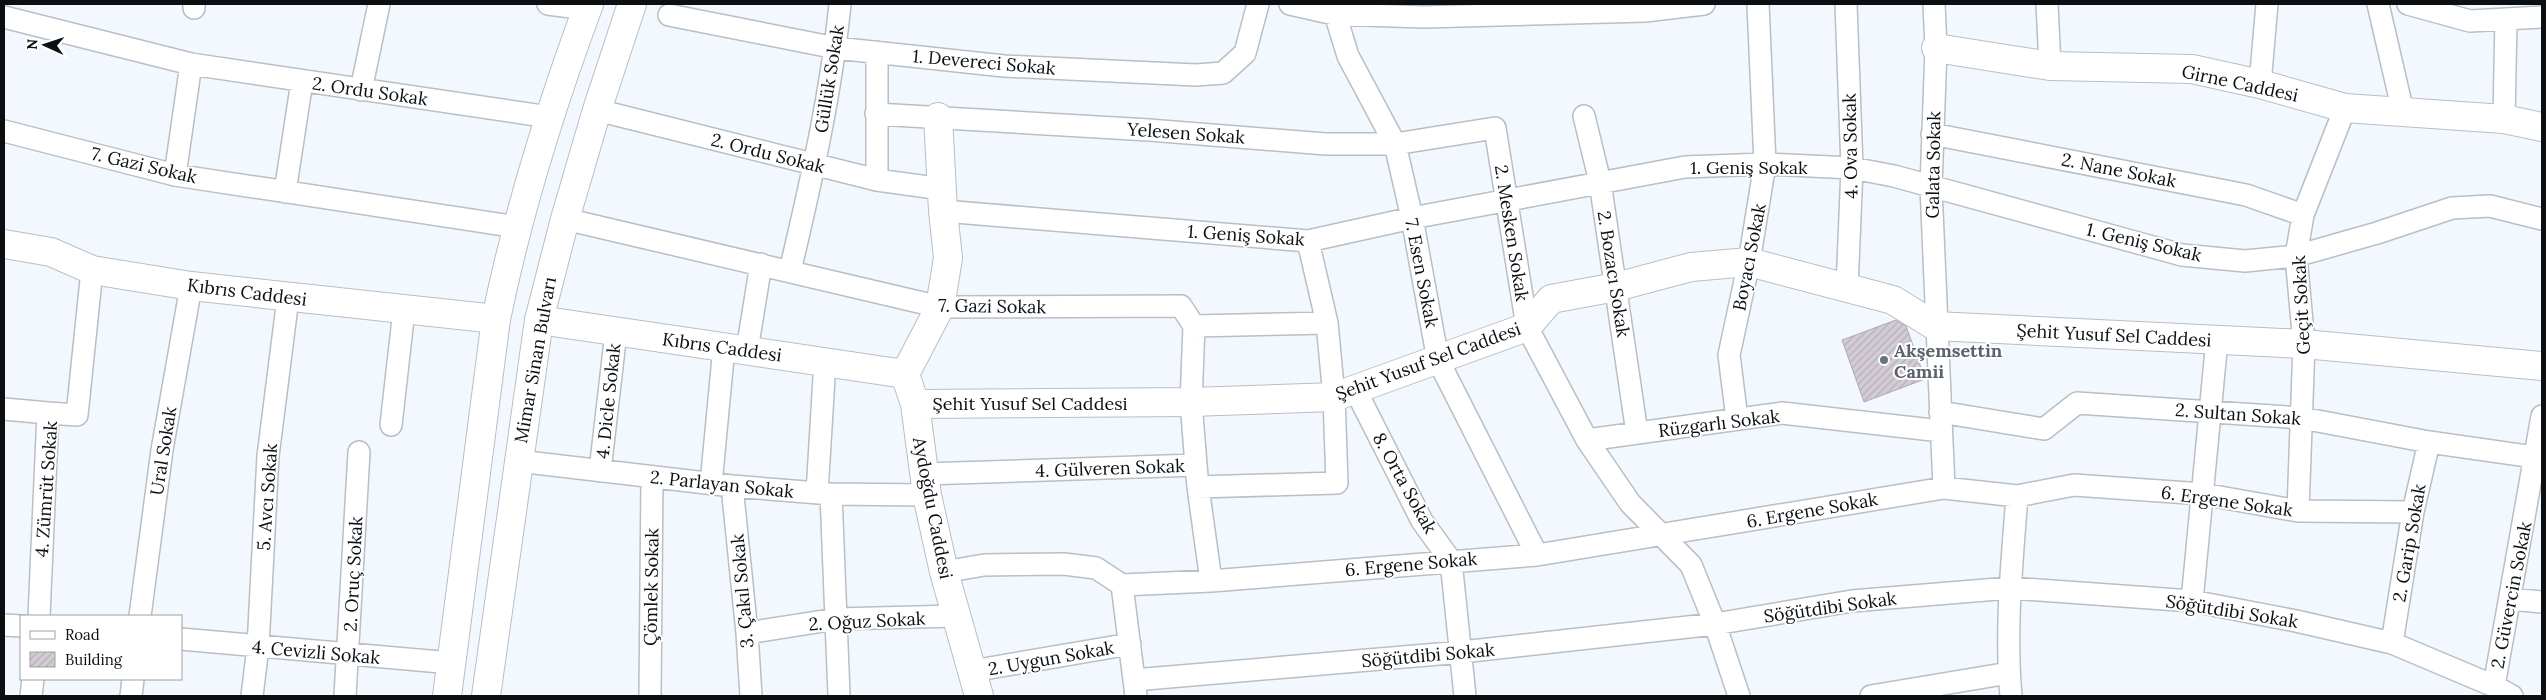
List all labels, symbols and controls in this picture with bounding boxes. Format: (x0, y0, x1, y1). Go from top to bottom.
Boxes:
north arrow (20, 20, 70, 70)
street label: Güllük Sokak (809, 23, 849, 135)
text: N (23, 38, 41, 50)
street label: 1. Devereci Sokak (911, 44, 1057, 80)
street label: Girne Caddesi (2180, 59, 2300, 107)
street label: 2. Ordu Sokak (311, 72, 430, 111)
street label: 4. Ova Sokak (1838, 93, 1862, 199)
street label: Galata Sokak (1921, 111, 1945, 219)
street label: Yelesen Sokak (1125, 117, 1246, 149)
street label: 2. Ordu Sokak (709, 128, 828, 178)
street label: 7. Gazi Sokak (89, 142, 200, 188)
street label: 2. Nane Sokak (2060, 148, 2179, 192)
street label: 1. Geniş Sokak (1690, 156, 1808, 179)
street label: 2. Mesken Sokak (1490, 163, 1534, 303)
street label: Boyacı Sokak (1727, 201, 1771, 313)
street label: 2. Bozacı Sokak (1593, 209, 1635, 339)
street label: 7. Esen Sokak (1400, 216, 1444, 330)
street label: 1. Geniş Sokak (2084, 218, 2204, 267)
street label: 1. Geniş Sokak (1187, 219, 1306, 251)
street label: Geçit Sokak (2287, 254, 2315, 355)
street label: Kıbrıs Caddesi (186, 273, 308, 311)
street label: Mimar Sinan Bulvarı (509, 275, 561, 445)
street label: 7. Gazi Sokak (938, 294, 1047, 318)
street label: Şehit Yusuf Sel Caddesi (1332, 317, 1524, 405)
street label: Şehit Yusuf Sel Caddesi (2016, 318, 2212, 352)
street label: Kıbrıs Caddesi (661, 327, 783, 367)
place label: Akşemsettin Camii (1894, 339, 2003, 383)
street label: 4. Dicle Sokak (591, 342, 626, 460)
marker: Akşemsettin Camii (1878, 354, 1890, 366)
street label: Şehit Yusuf Sel Caddesi (932, 392, 1128, 415)
street label: 2. Sultan Sokak (2174, 398, 2302, 430)
street label: Rüzgarlı Sokak (1657, 404, 1781, 442)
street label: Ural Sokak (145, 405, 181, 497)
street label: 4. Zümrüt Sokak (30, 420, 62, 558)
street label: 8. Orta Sokak (1368, 429, 1442, 538)
street label: Aydoğdu Caddesi (908, 434, 958, 581)
street label: 5. Avcı Sokak (252, 442, 282, 551)
street label: 4. Gülveren Sokak (1035, 454, 1185, 482)
street label: 2. Parlayan Sokak (649, 465, 795, 503)
street label: 6. Ergene Sokak (2160, 480, 2295, 522)
street label: 2. Garip Sokak (2387, 482, 2431, 604)
street label: 6. Ergene Sokak (1745, 487, 1880, 533)
street label: 2. Oruç Sokak (338, 515, 368, 632)
street label: 2. Güvercin Sokak (2485, 519, 2537, 670)
street label: Çömlek Sokak (638, 528, 664, 646)
street label: 3. Çakıl Sokak (726, 533, 758, 649)
street label: 6. Ergene Sokak (1344, 547, 1479, 581)
street label: Söğütdibi Sokak (1762, 586, 1898, 628)
street label: Söğütdibi Sokak (2164, 589, 2300, 633)
street label: 2. Oğuz Sokak (808, 606, 926, 636)
legend (20, 615, 182, 680)
text: Road (65, 625, 100, 644)
street label: 4. Cevizli Sokak (251, 635, 381, 669)
street label: 2. Uygun Sokak (986, 636, 1116, 680)
street label: Söğütdibi Sokak (1360, 638, 1496, 672)
text: Building (65, 650, 123, 669)

